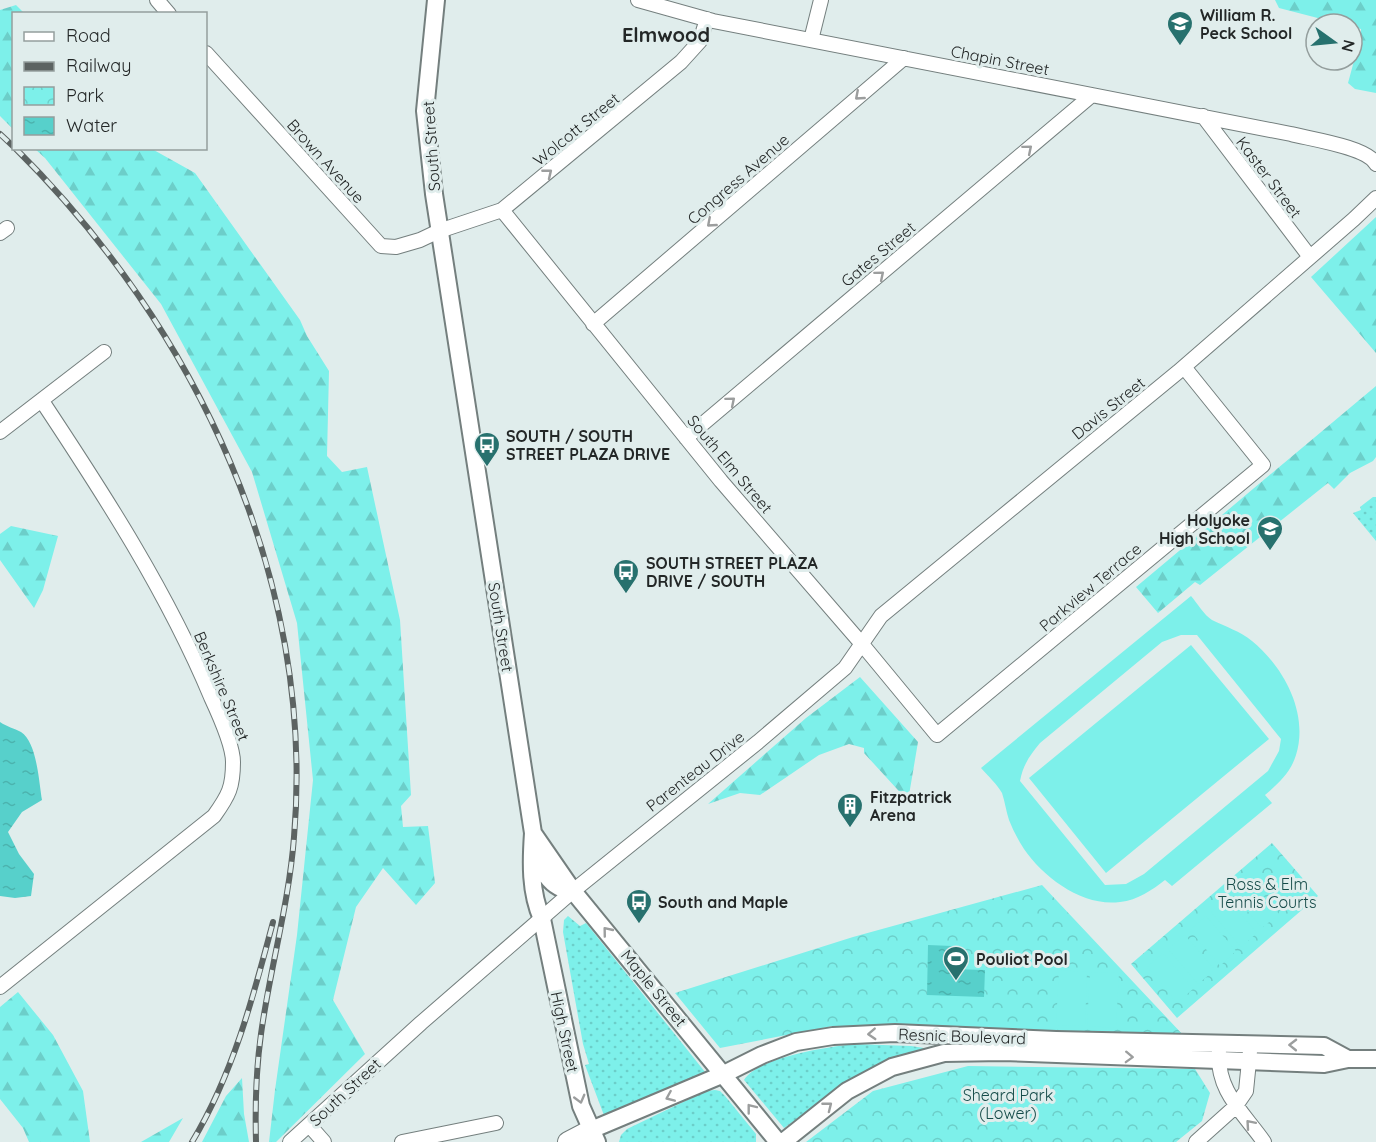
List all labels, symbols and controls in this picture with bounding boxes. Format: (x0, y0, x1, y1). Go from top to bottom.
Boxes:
place label: William R. Peck School (1200, 5, 1292, 43)
school or university icon: William R. Peck School (1165, 9, 1195, 47)
legend (12, 12, 207, 150)
north arrow (1304, 12, 1364, 72)
district label: Elmwood (622, 22, 710, 47)
text: Road (66, 24, 111, 47)
text: N (1337, 38, 1360, 54)
street label: Chapin Street (949, 41, 1051, 79)
text: Railway (66, 54, 132, 77)
text: Park (66, 84, 104, 107)
street label: Wolcott Street (529, 88, 623, 170)
one-way arrow (855, 89, 866, 100)
street label: South Street (418, 100, 444, 192)
text: Water (66, 114, 117, 137)
street label: Brown Avenue (283, 115, 369, 207)
street label: Congress Avenue (683, 129, 793, 229)
street label: Kaster Street (1232, 132, 1306, 222)
one-way arrow (1021, 145, 1032, 156)
one-way arrow (541, 170, 552, 181)
one-way arrow (707, 216, 718, 227)
street label: Gates Street (837, 217, 919, 291)
one-way arrow (873, 271, 884, 282)
street label: Davis Street (1067, 372, 1149, 444)
one-way arrow (724, 397, 735, 408)
street label: South Elm Street (683, 411, 777, 517)
place label: SOUTH / SOUTH STREET PLAZA DRIVE (506, 426, 670, 464)
bus stop icon: SOUTH / SOUTH STREET PLAZA DRIVE (472, 430, 502, 468)
place label: Holyoke High School (1159, 510, 1250, 548)
school or university icon: Holyoke High School (1255, 514, 1285, 552)
street label: Parkview Terrace (1035, 538, 1145, 636)
place label: SOUTH STREET PLAZA DRIVE / SOUTH (646, 553, 819, 591)
bus stop icon: SOUTH STREET PLAZA DRIVE / SOUTH (611, 557, 641, 595)
street label: South Street (484, 581, 518, 673)
street label: Berkshire Street (190, 628, 254, 744)
street label: Parenteau Drive (642, 726, 748, 816)
place label: Fitzpatrick Arena (870, 787, 952, 825)
building icon: Fitzpatrick Arena (835, 791, 865, 829)
park label: Ross & Elm Tennis Courts (1217, 874, 1317, 912)
bus stop icon: South and Maple (624, 887, 654, 925)
place label: South and Maple (658, 892, 788, 912)
one-way arrow (604, 927, 615, 938)
sports icon: Pouliot Pool (941, 944, 971, 982)
street label: Maple Street (617, 945, 691, 1031)
place label: Pouliot Pool (976, 949, 1068, 969)
street label: High Street (547, 990, 583, 1074)
street label: Resnic Boulevard (898, 1024, 1026, 1048)
one-way arrow (867, 1028, 876, 1041)
one-way arrow (1288, 1039, 1297, 1052)
one-way arrow (1125, 1051, 1134, 1063)
street label: South Street (305, 1054, 385, 1130)
park label: Sheard Park (Lower) (963, 1085, 1053, 1123)
one-way arrow (665, 1090, 676, 1102)
one-way arrow (572, 1094, 585, 1104)
one-way arrow (822, 1102, 833, 1113)
one-way arrow (747, 1104, 758, 1115)
one-way arrow (1246, 1120, 1257, 1131)

